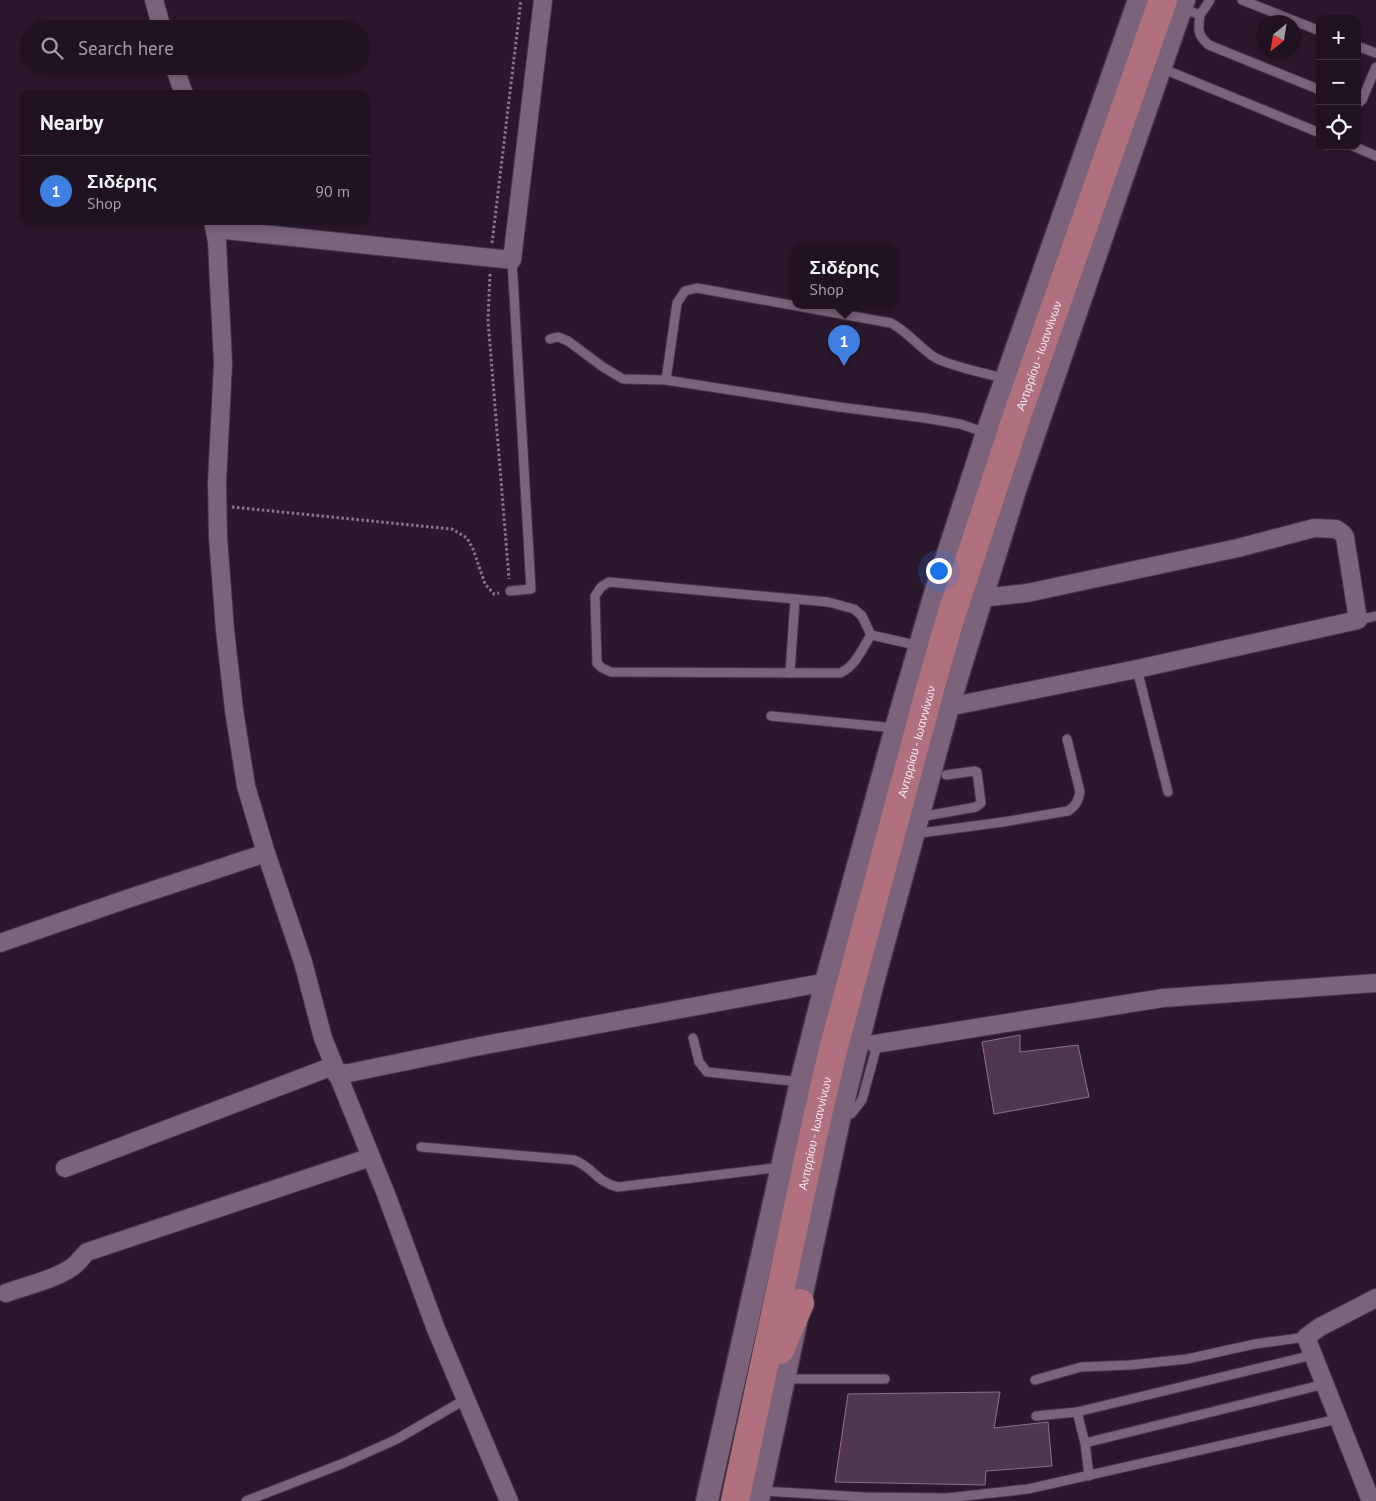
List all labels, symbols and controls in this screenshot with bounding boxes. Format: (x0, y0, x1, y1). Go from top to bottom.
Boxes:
north arrow (1256, 15, 1301, 60)
map controls (1316, 15, 1361, 150)
button: + (1316, 15, 1361, 60)
search box (20, 20, 370, 75)
icon: search (38, 34, 66, 62)
text: Search here (78, 36, 174, 60)
button: − (1316, 60, 1361, 105)
button: locate (1316, 105, 1361, 150)
text: Nearby (40, 109, 103, 136)
text: Σιδέρης (87, 169, 157, 193)
text: 1 (51, 181, 61, 201)
text: 90 m (315, 181, 350, 201)
text: Shop (87, 193, 121, 213)
popup (792, 244, 897, 309)
text: Σιδέρης (809, 255, 880, 279)
text: Shop (809, 279, 844, 299)
street label: Αντιρρίου - Ιωαννίνων (1012, 299, 1064, 412)
pin: 1 (828, 325, 860, 366)
your location (926, 558, 952, 584)
street label: Αντιρρίου - Ιωαννίνων (894, 684, 938, 799)
street label: Αντιρρίου - Ιωαννίνων (794, 1075, 834, 1191)

